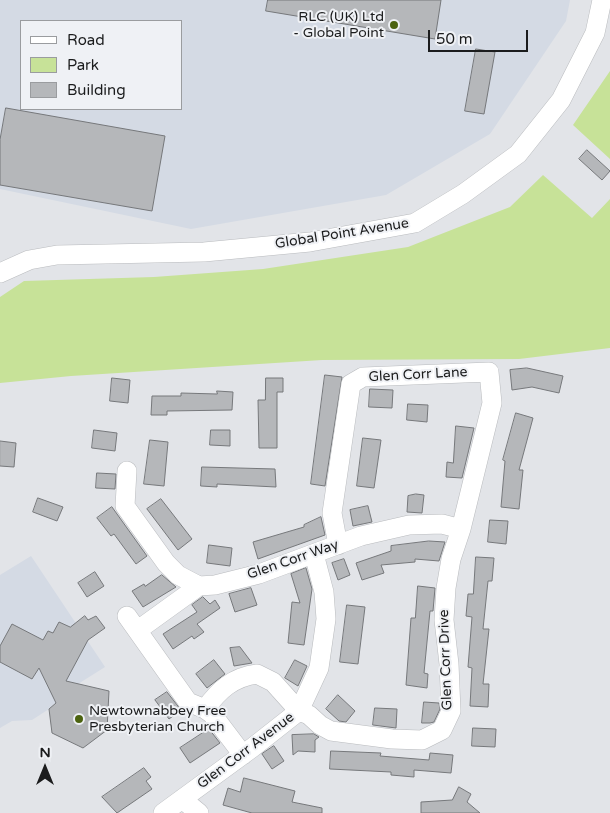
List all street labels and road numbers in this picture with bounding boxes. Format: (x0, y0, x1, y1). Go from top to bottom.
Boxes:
street label: Global Point Avenue (274, 215, 410, 253)
street label: Glen Corr Lane (368, 364, 468, 386)
street label: Glen Corr Way (245, 537, 341, 583)
street label: Glen Corr Drive (436, 609, 456, 711)
street label: Glen Corr Avenue (194, 709, 298, 793)

